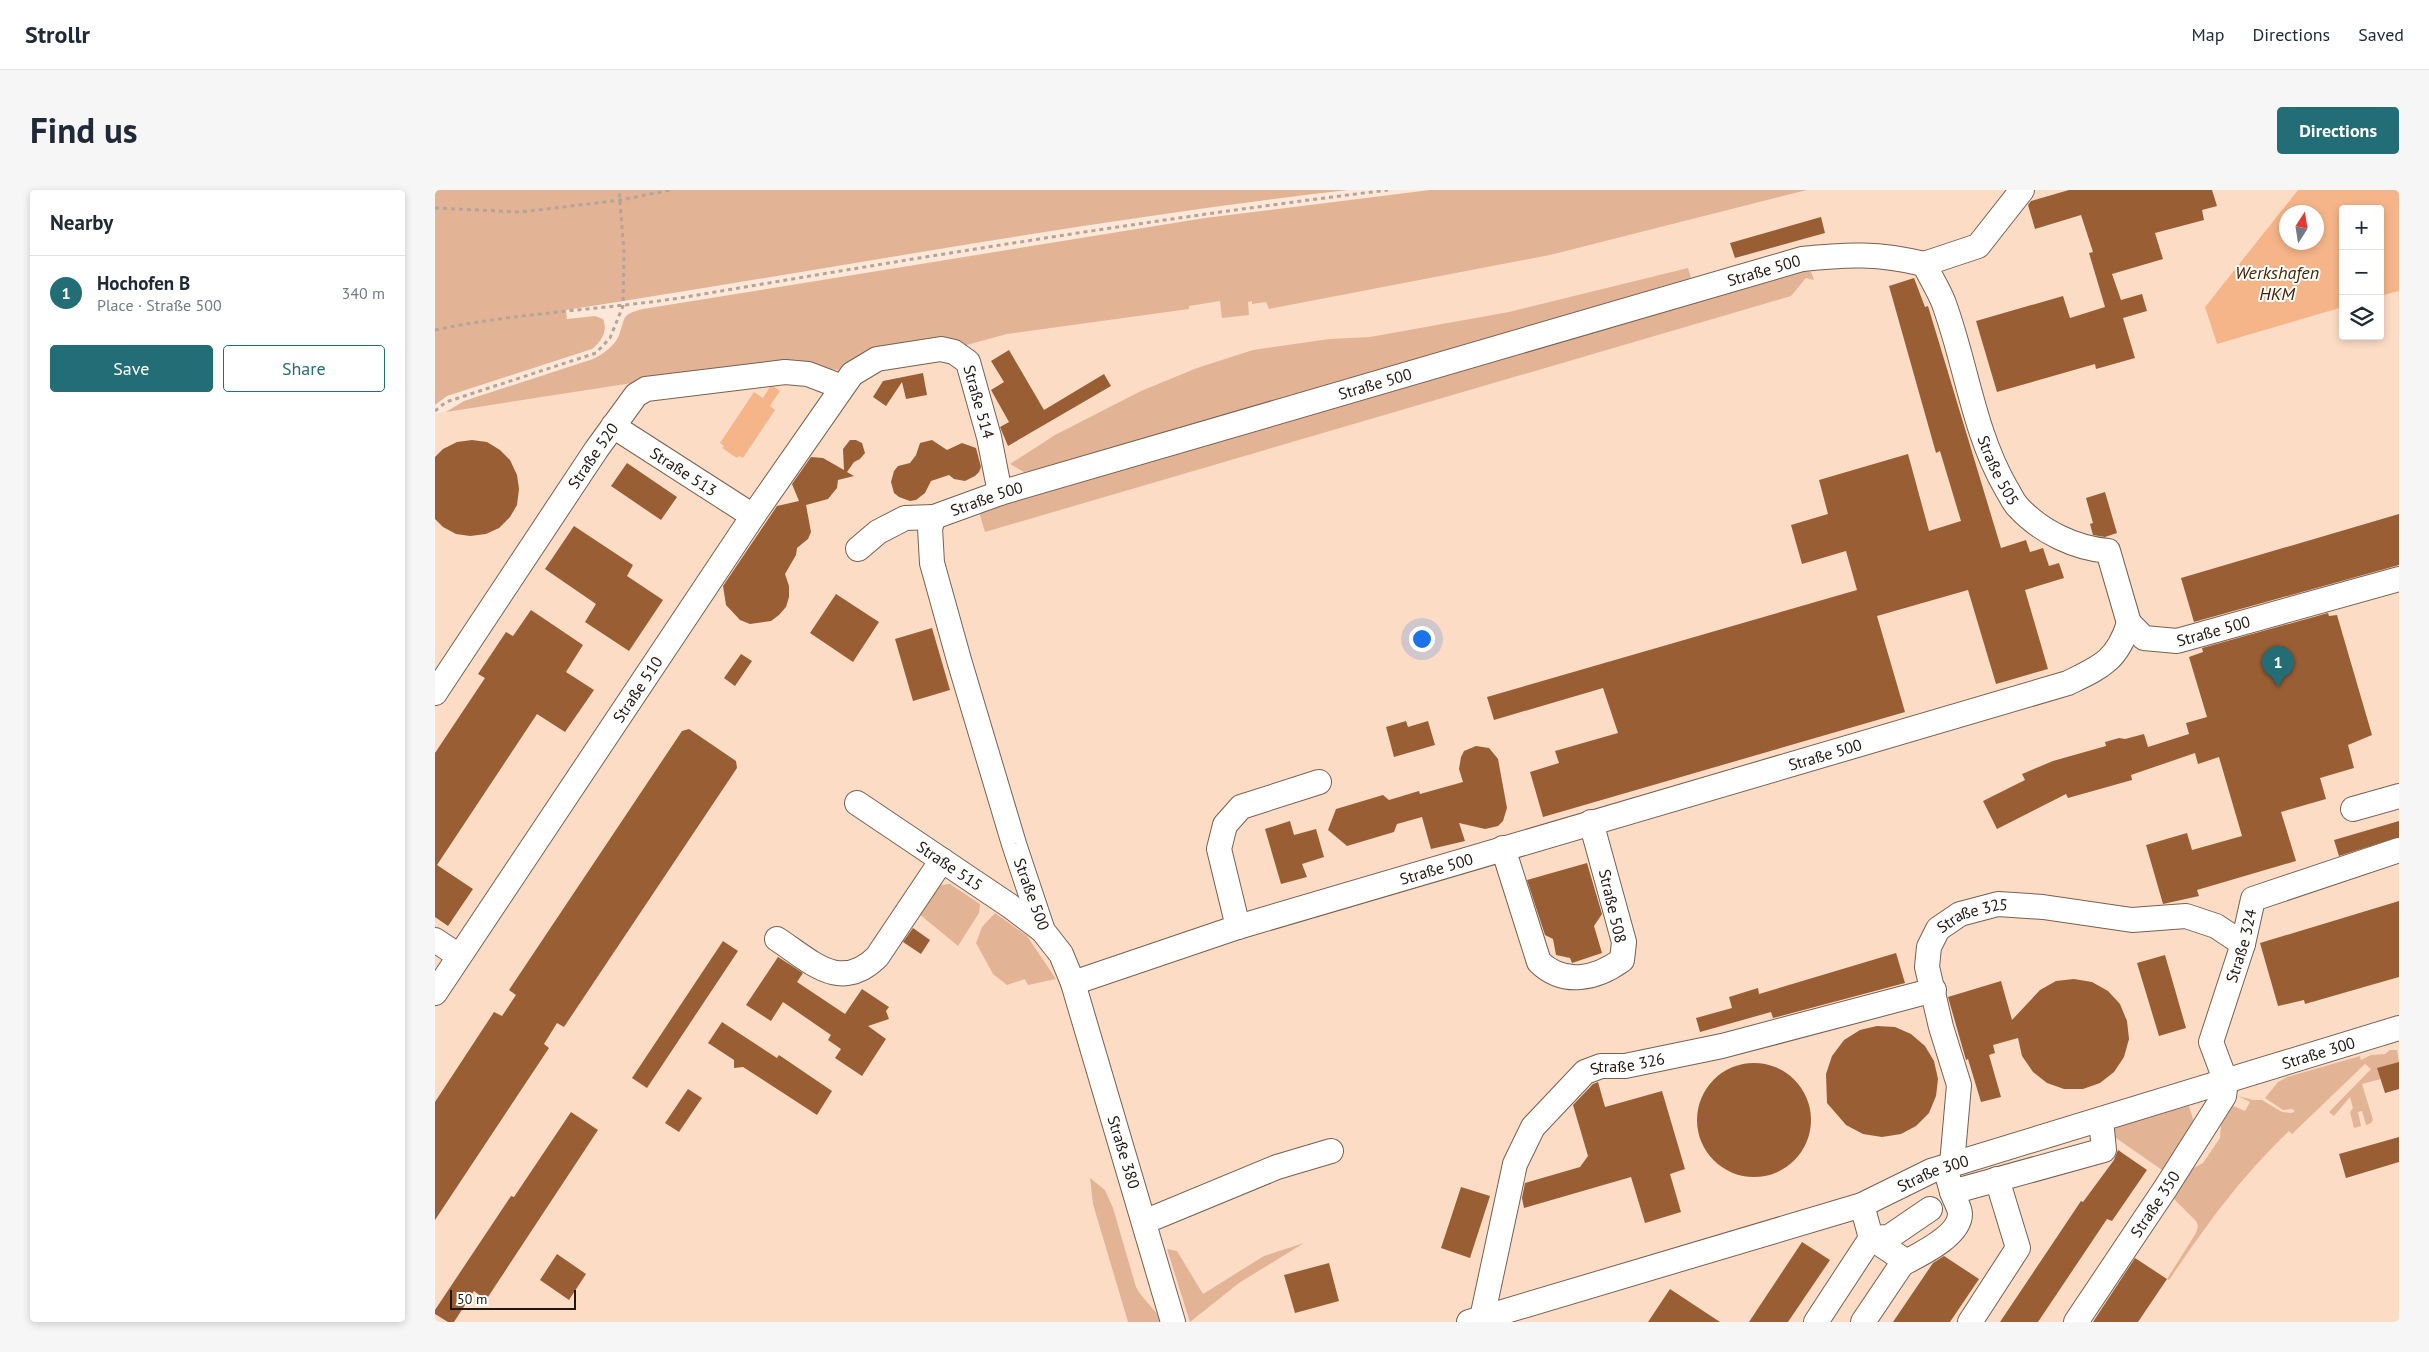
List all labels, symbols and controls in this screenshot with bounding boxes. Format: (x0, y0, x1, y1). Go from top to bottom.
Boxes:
text: Strollr (25, 19, 90, 50)
text: Map (2192, 23, 2224, 46)
text: Directions (2252, 23, 2330, 46)
text: Saved (2358, 23, 2404, 46)
text: Find us (30, 107, 138, 153)
button: Directions (2277, 107, 2399, 154)
north arrow (2279, 205, 2324, 250)
map controls (2339, 205, 2384, 340)
button: + (2339, 205, 2384, 250)
text: Nearby (50, 209, 113, 236)
street label: Straße 500 (1725, 250, 1803, 290)
button: − (2339, 250, 2384, 295)
water label: Werkshafen HKM (2235, 261, 2319, 305)
text: Hochofen B (97, 271, 190, 295)
text: 1 (61, 283, 71, 303)
text: 340 m (342, 283, 385, 303)
text: Place · Straße 500 (97, 295, 222, 315)
button: layers (2339, 295, 2384, 340)
button: Save (50, 345, 213, 392)
button: Share (223, 345, 385, 392)
street label: Straße 514 (959, 363, 999, 441)
street label: Straße 500 (1336, 363, 1414, 404)
street label: Straße 520 (563, 419, 623, 492)
street label: Straße 505 (1973, 433, 2024, 509)
street label: Straße 513 (647, 443, 721, 500)
street label: Straße 500 (948, 477, 1025, 520)
street label: Straße 500 (2174, 611, 2253, 651)
your location (1409, 626, 1435, 652)
pin: 1 (2262, 646, 2294, 687)
street label: Straße 510 (608, 652, 667, 726)
street label: Straße 500 (1786, 734, 1864, 775)
street label: Straße 515 (913, 836, 987, 895)
street label: Straße 500 (1397, 848, 1476, 889)
street label: Straße 500 (1010, 855, 1054, 933)
street label: Straße 508 (1595, 867, 1631, 945)
street label: Straße 325 (1933, 894, 2009, 937)
street label: Straße 324 (2221, 907, 2261, 985)
street label: Straße 300 (2279, 1032, 2358, 1073)
street label: Straße 326 (1587, 1048, 1666, 1079)
street label: Straße 380 (1103, 1113, 1145, 1191)
street label: Straße 300 (1894, 1150, 1971, 1196)
street label: Straße 350 (2126, 1167, 2184, 1241)
scale bar (450, 1287, 576, 1310)
text: 50 m (457, 1290, 487, 1308)

